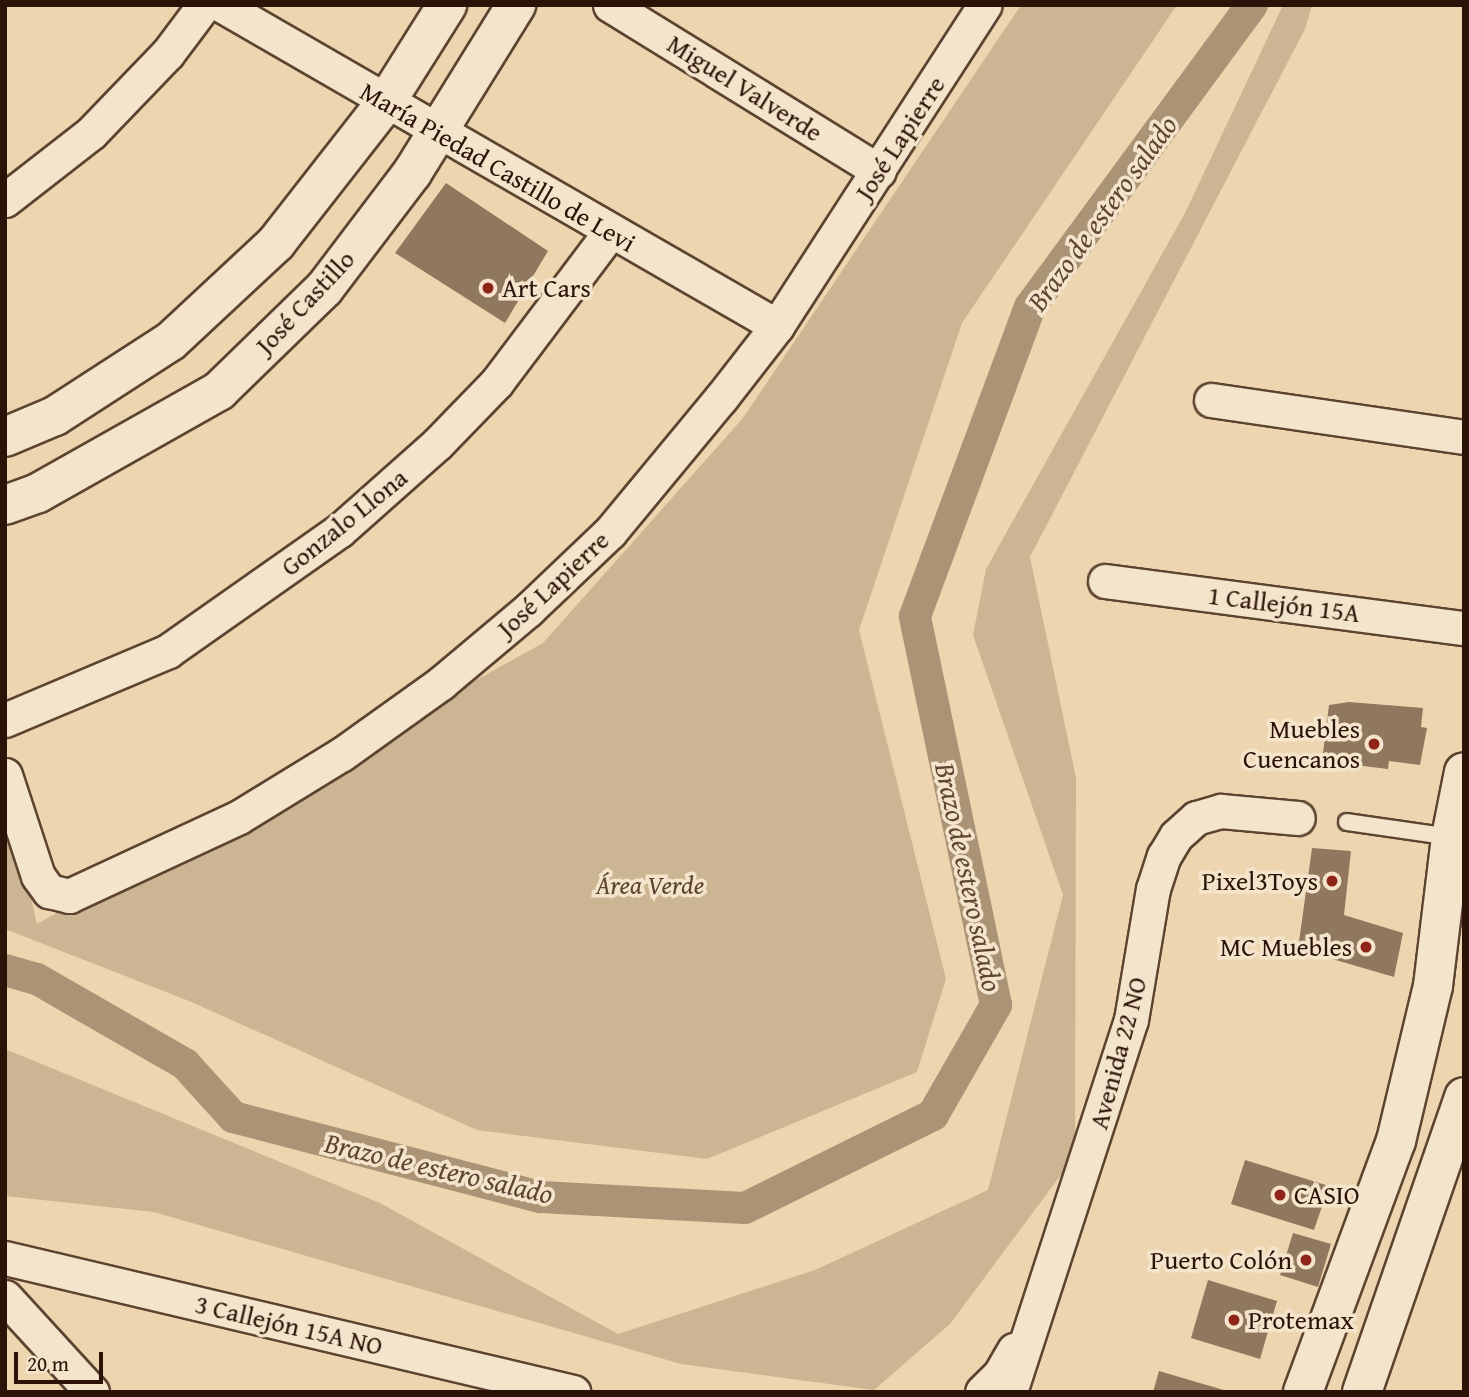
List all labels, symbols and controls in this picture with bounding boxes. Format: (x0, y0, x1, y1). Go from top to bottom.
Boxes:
street label: Miguel Valverde (662, 28, 828, 148)
street label: José Lapierre (848, 70, 952, 206)
street label: María Piedad Castillo de Levi (355, 75, 641, 259)
water label: Brazo de estero salado (1020, 109, 1184, 317)
street label: José Castillo (249, 244, 361, 360)
place label: Art Cars (502, 272, 591, 304)
marker: Art Cars (480, 280, 496, 296)
street label: Gonzalo Llona (275, 462, 413, 582)
street label: José Lapierre (491, 524, 615, 644)
street label: 1 Callejón 15A (1206, 579, 1362, 629)
place label: Muebles Cuencanos (1243, 713, 1360, 774)
marker: Muebles Cuencanos (1366, 736, 1382, 752)
water label: Brazo de estero salado (928, 760, 1010, 994)
place label: Pixel3Toys (1202, 865, 1318, 897)
park label: Área Verde (596, 869, 704, 901)
marker: Pixel3Toys (1324, 873, 1340, 889)
place label: MC Muebles (1220, 931, 1352, 963)
marker: MC Muebles (1358, 939, 1374, 955)
street label: Avenida 22 NO (1083, 973, 1153, 1133)
water label: Brazo de estero salado (322, 1125, 556, 1211)
place label: CASIO (1294, 1179, 1360, 1211)
marker: CASIO (1272, 1187, 1288, 1203)
place label: Puerto Colón (1150, 1244, 1292, 1276)
marker: Puerto Colón (1298, 1252, 1314, 1268)
street label: 3 Callejón 15A NO (192, 1288, 386, 1362)
place label: Protemax (1248, 1304, 1354, 1336)
marker: Protemax (1226, 1312, 1242, 1328)
scale bar (18, 1338, 107, 1382)
text: 20 m (27, 1348, 69, 1379)

